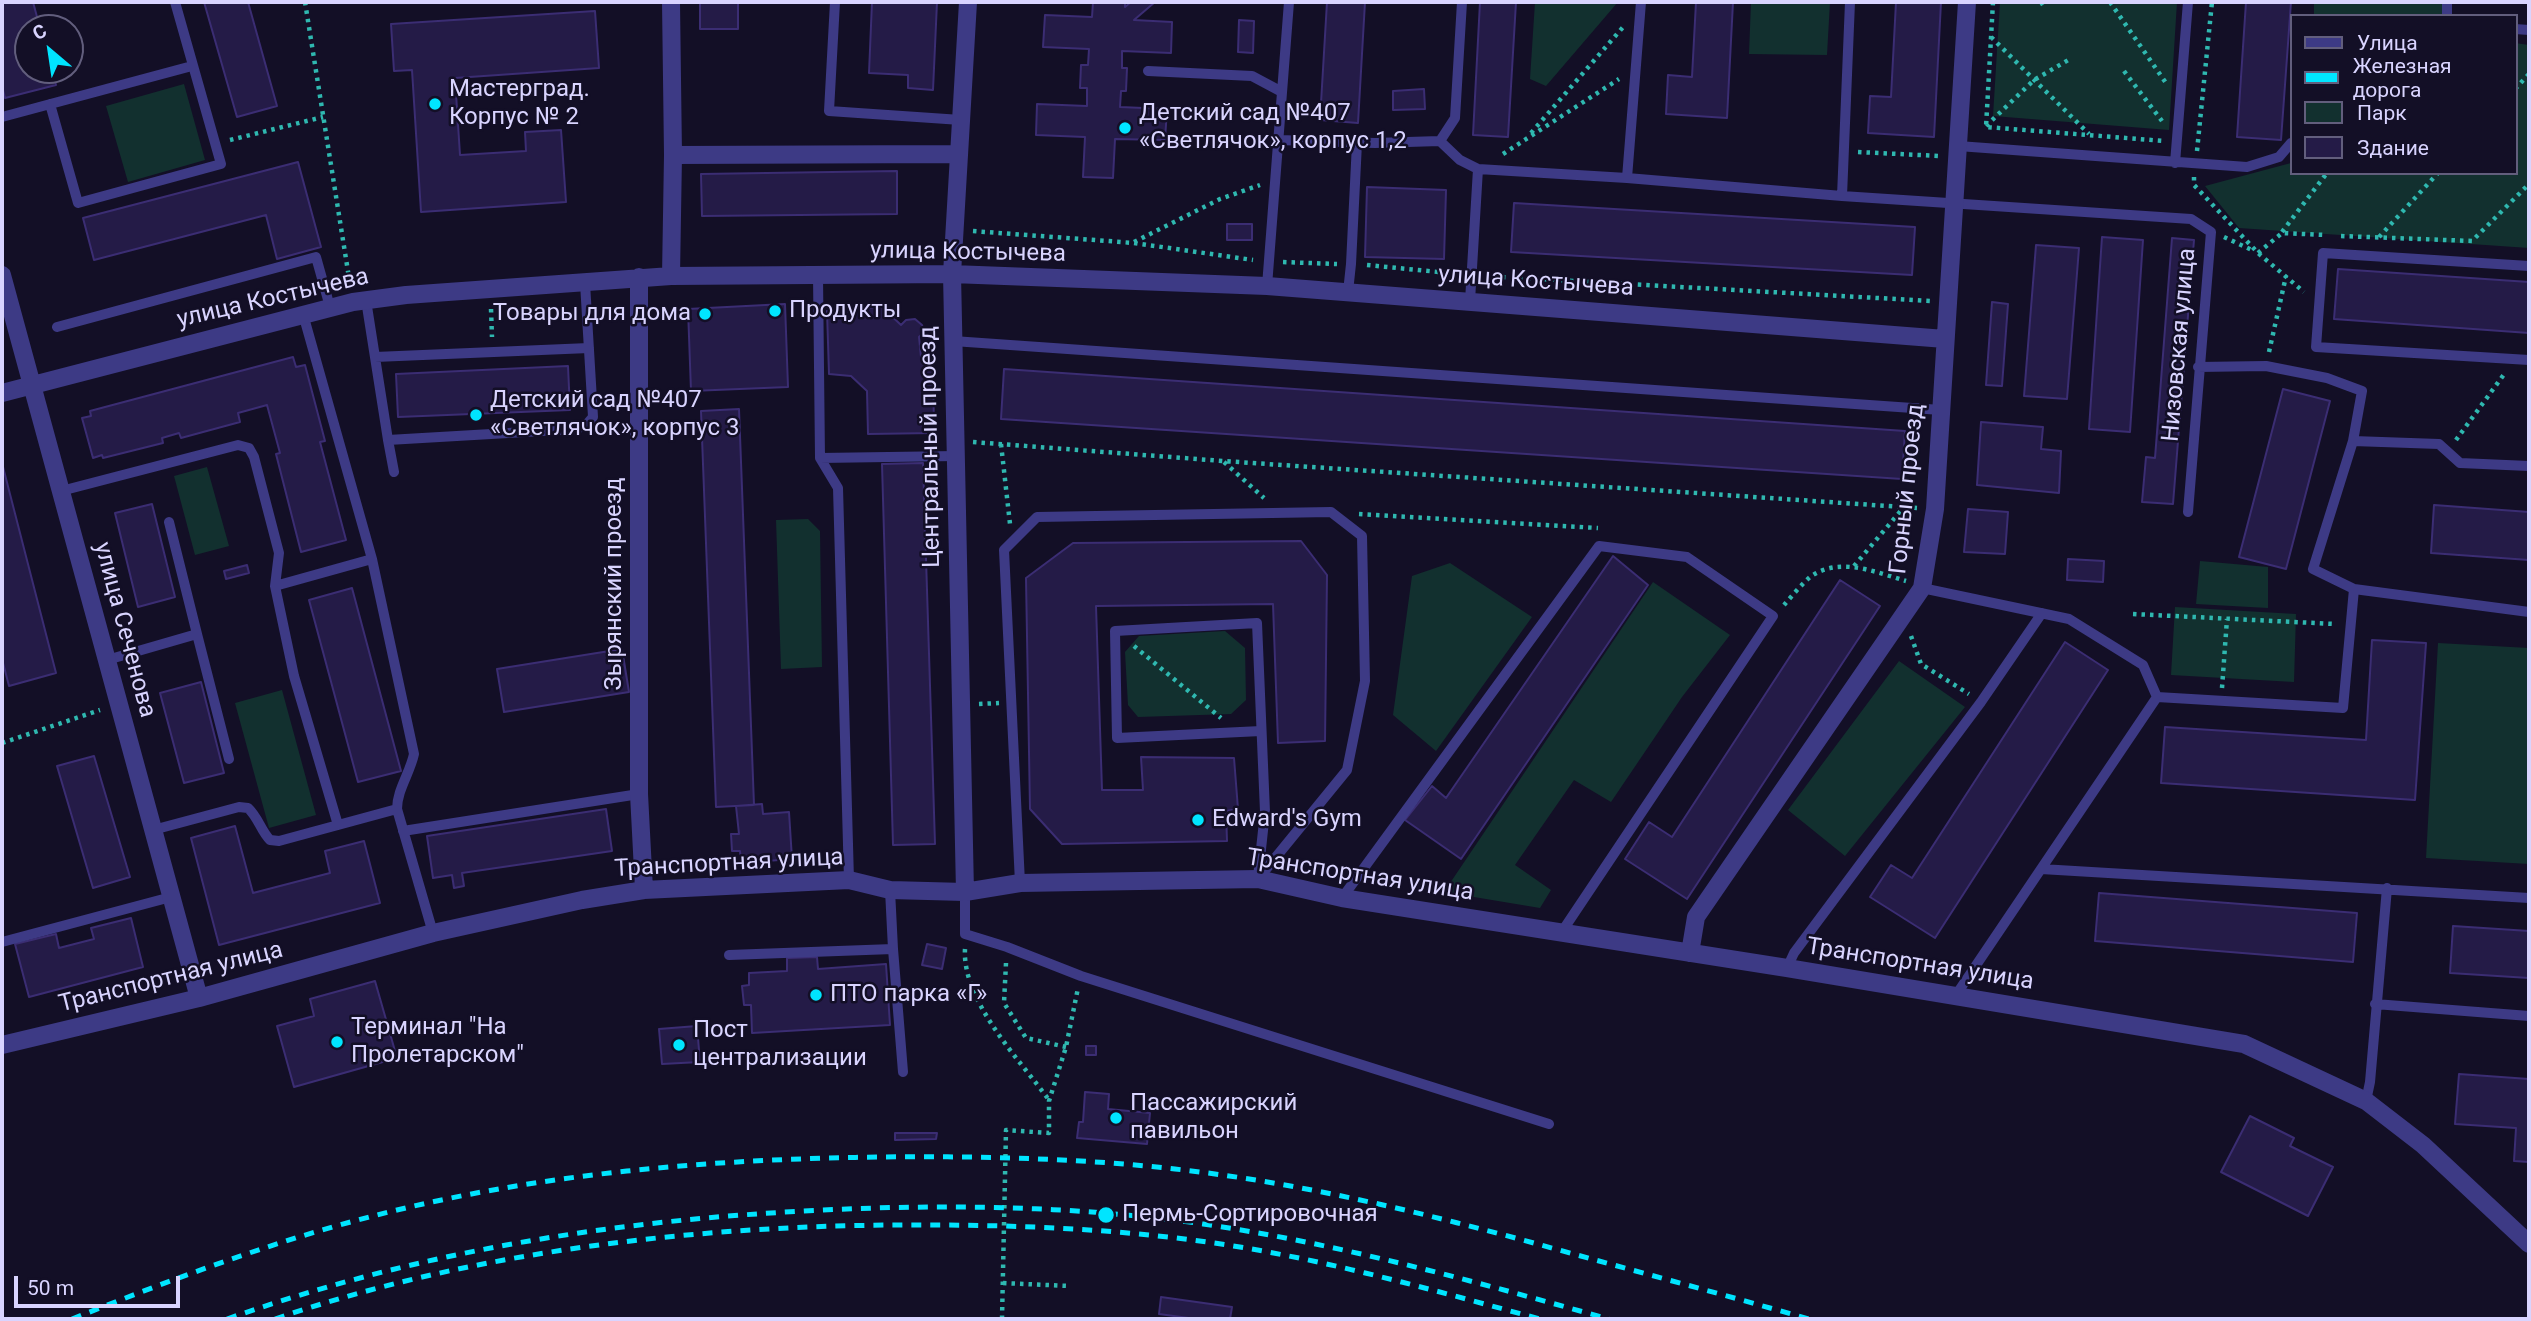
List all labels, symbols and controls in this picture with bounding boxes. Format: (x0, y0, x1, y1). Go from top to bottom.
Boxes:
north arrow (14, 14, 84, 84)
legend (2290, 14, 2517, 175)
text: С (29, 19, 51, 45)
text: Улица (2357, 31, 2418, 55)
text: Железная дорога (2353, 54, 2452, 102)
place label: Мастерград. Корпус № 2 (449, 76, 590, 132)
marker: Мастерград. Корпус № 2 (427, 96, 443, 112)
place label: Детский сад №407 «Светлячок», корпус 1,2 (1139, 100, 1407, 156)
text: Парк (2357, 101, 2407, 125)
marker: Детский сад №407 «Светлячок», корпус 1,2 (1117, 120, 1133, 136)
text: Здание (2357, 136, 2429, 160)
street label: улица Костычева (870, 237, 1066, 269)
street label: Низовская улица (2157, 247, 2203, 443)
street label: улица Костычева (1437, 261, 1635, 303)
street label: улица Костычева (174, 263, 372, 335)
place label: Продукты (789, 297, 901, 325)
place label: Товары для дома (493, 300, 691, 328)
marker: Продукты (767, 303, 783, 319)
marker: Товары для дома (697, 306, 713, 322)
street label: Центральный проезд (914, 326, 948, 568)
place label: Детский сад №407 «Светлячок», корпус 3 (490, 387, 739, 443)
street label: Горный проезд (1885, 402, 1931, 576)
marker: Детский сад №407 «Светлячок», корпус 3 (468, 407, 484, 423)
street label: Зырянский проезд (601, 478, 629, 690)
street label: улица Сеченова (87, 539, 161, 721)
place label: Edward's Gym (1212, 806, 1362, 834)
marker: Edward's Gym (1190, 812, 1206, 828)
street label: Транспортная улица (614, 844, 844, 884)
street label: Транспортная улица (1244, 844, 1476, 908)
street label: Транспортная улица (1804, 933, 2036, 997)
street label: Транспортная улица (56, 936, 286, 1020)
place label: ПТО парка «Г» (830, 981, 987, 1009)
marker: ПТО парка «Г» (808, 987, 824, 1003)
place label: Терминал "На Пролетарском" (351, 1014, 524, 1070)
place label: Пост централизации (693, 1017, 867, 1073)
marker: Терминал "На Пролетарском" (329, 1034, 345, 1050)
marker: Пост централизации (671, 1037, 687, 1053)
place label: Пассажирский павильон (1130, 1090, 1297, 1146)
marker: Пассажирский павильон (1108, 1110, 1124, 1126)
place label: Пермь-Сортировочная (1122, 1201, 1378, 1229)
marker: Пермь-Сортировочная (1096, 1205, 1116, 1225)
scale bar (18, 1262, 184, 1306)
text: 50 m (27, 1276, 74, 1300)

